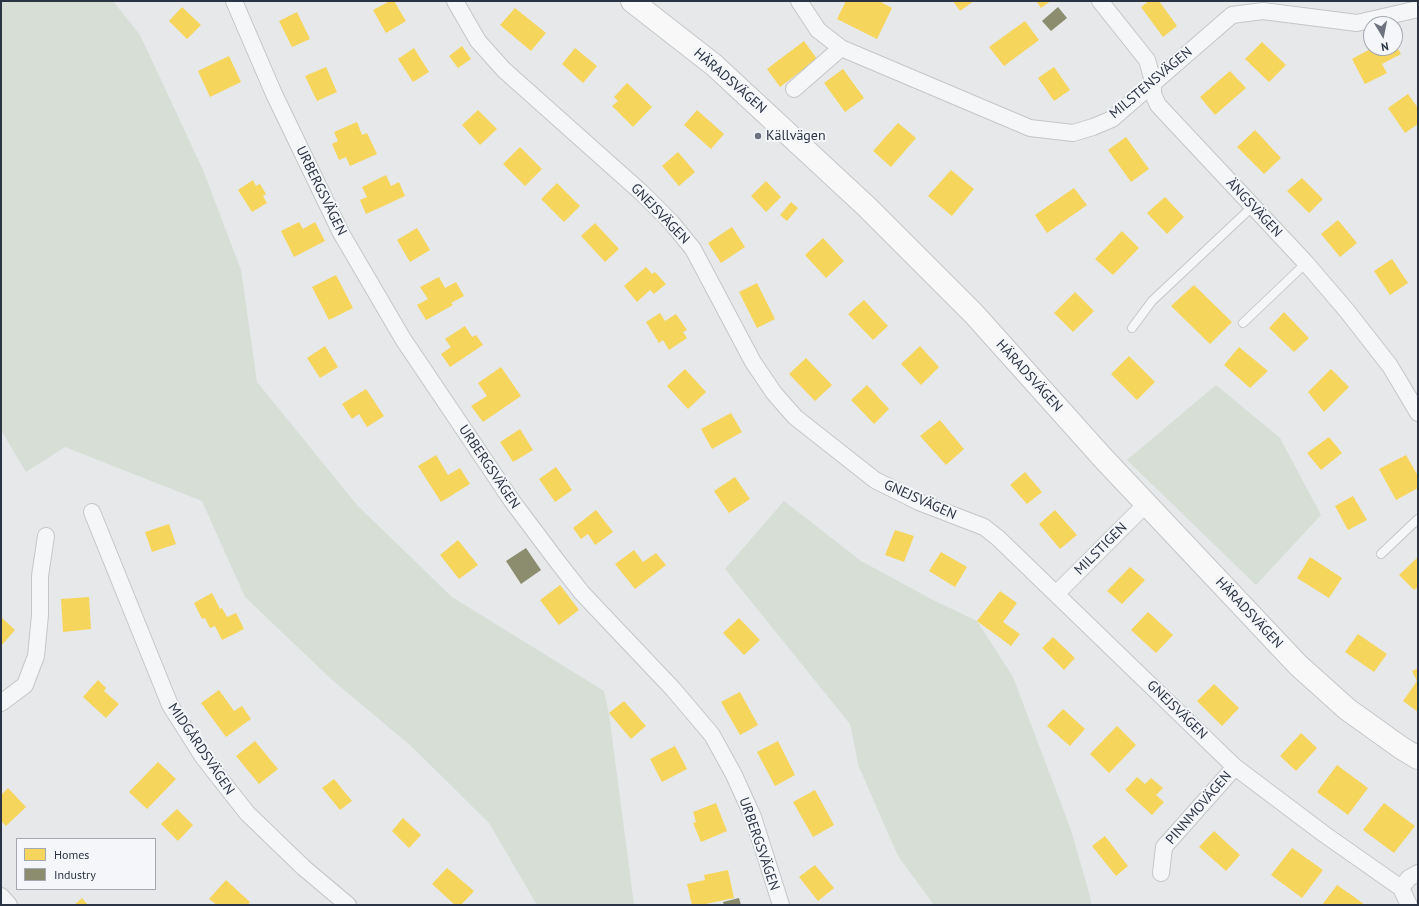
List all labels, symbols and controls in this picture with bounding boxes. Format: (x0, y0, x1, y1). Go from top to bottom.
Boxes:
north arrow (1363, 16, 1403, 56)
text: N (1380, 39, 1390, 54)
street label: MILSTENSVÄGEN (1106, 44, 1196, 122)
street label: HÄRADSVÄGEN (690, 45, 770, 117)
place label: Källvägen (766, 128, 826, 144)
marker: Källvägen (753, 131, 763, 141)
street label: URBERGSVÄGEN (292, 143, 350, 239)
street label: ÄNGSVÄGEN (1223, 175, 1285, 241)
street label: GNEJSVÄGEN (627, 180, 693, 248)
street label: HÄRADSVÄGEN (992, 337, 1066, 415)
street label: URBERGSVÄGEN (455, 422, 523, 512)
street label: GNEJSVÄGEN (881, 477, 959, 523)
street label: MILSTIGEN (1071, 519, 1131, 579)
street label: HÄRADSVÄGEN (1212, 574, 1286, 652)
street label: GNEJSVÄGEN (1143, 677, 1211, 743)
street label: MIDGÅRDSVÄGEN (164, 700, 238, 798)
street label: PINNMOVÄGEN (1163, 768, 1235, 848)
street label: URBERGSVÄGEN (735, 795, 783, 893)
legend (16, 838, 156, 890)
text: Homes (54, 847, 89, 862)
text: Industry (54, 867, 96, 882)

